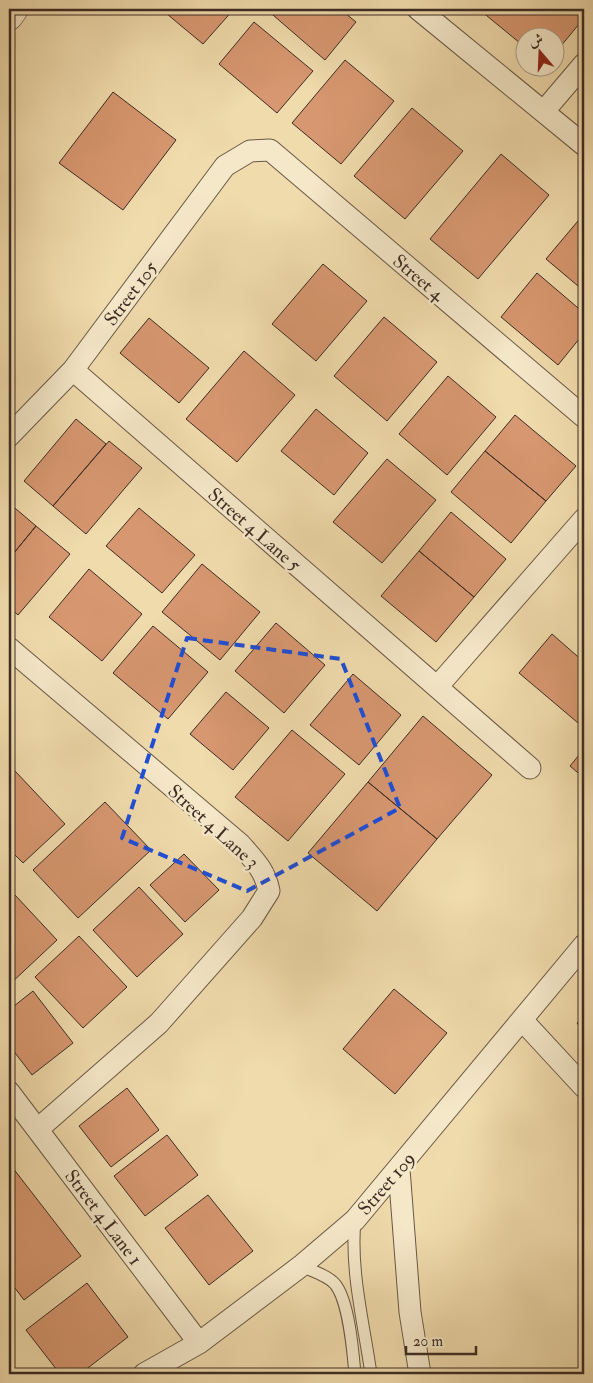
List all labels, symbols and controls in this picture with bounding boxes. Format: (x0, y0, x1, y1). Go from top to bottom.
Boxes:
north arrow (516, 28, 566, 78)
text: ش (527, 30, 545, 50)
street label: Street 4 (388, 249, 450, 307)
street label: Street 105 (99, 256, 163, 331)
street label: Street 4 Lane 5 (203, 483, 306, 577)
street label: Street 4 Lane 3 (163, 779, 264, 874)
street label: Street 109 (353, 1147, 421, 1220)
street label: Street 4 Lane 1 (59, 1165, 147, 1270)
scale bar (406, 1323, 476, 1355)
text: 20 m (413, 1332, 443, 1351)

